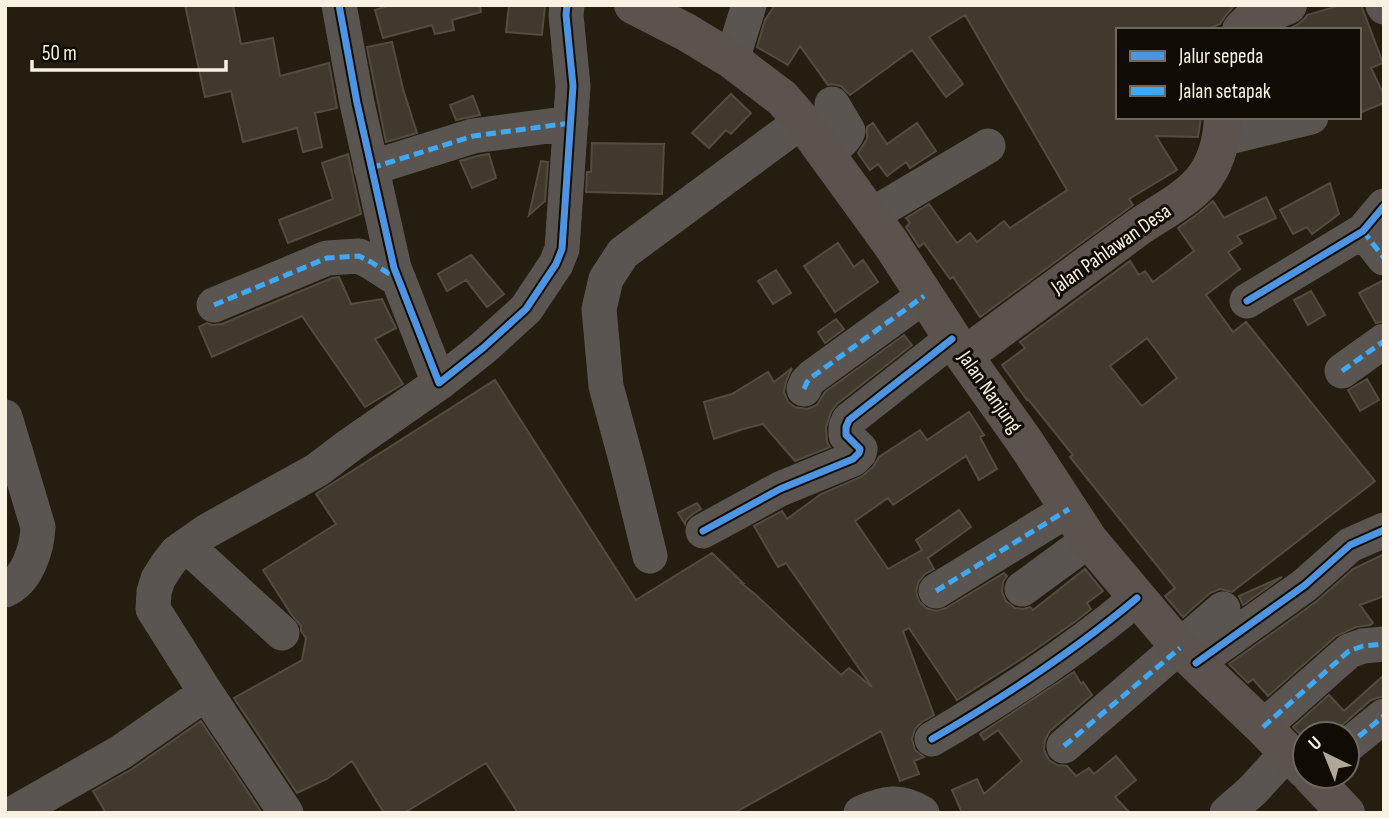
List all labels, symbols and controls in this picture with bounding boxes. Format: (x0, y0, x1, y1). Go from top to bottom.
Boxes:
scale bar (32, 28, 226, 72)
legend (1116, 28, 1361, 119)
text: 50 m (42, 41, 77, 66)
text: Jalur sepeda (1178, 44, 1263, 69)
text: Jalan setapak (1178, 79, 1271, 104)
street label: Jalan Pahlawan Desa (1045, 198, 1176, 300)
street label: Jalan Nanjung (952, 345, 1027, 438)
north arrow (1291, 720, 1361, 790)
text: U (1304, 732, 1327, 755)

